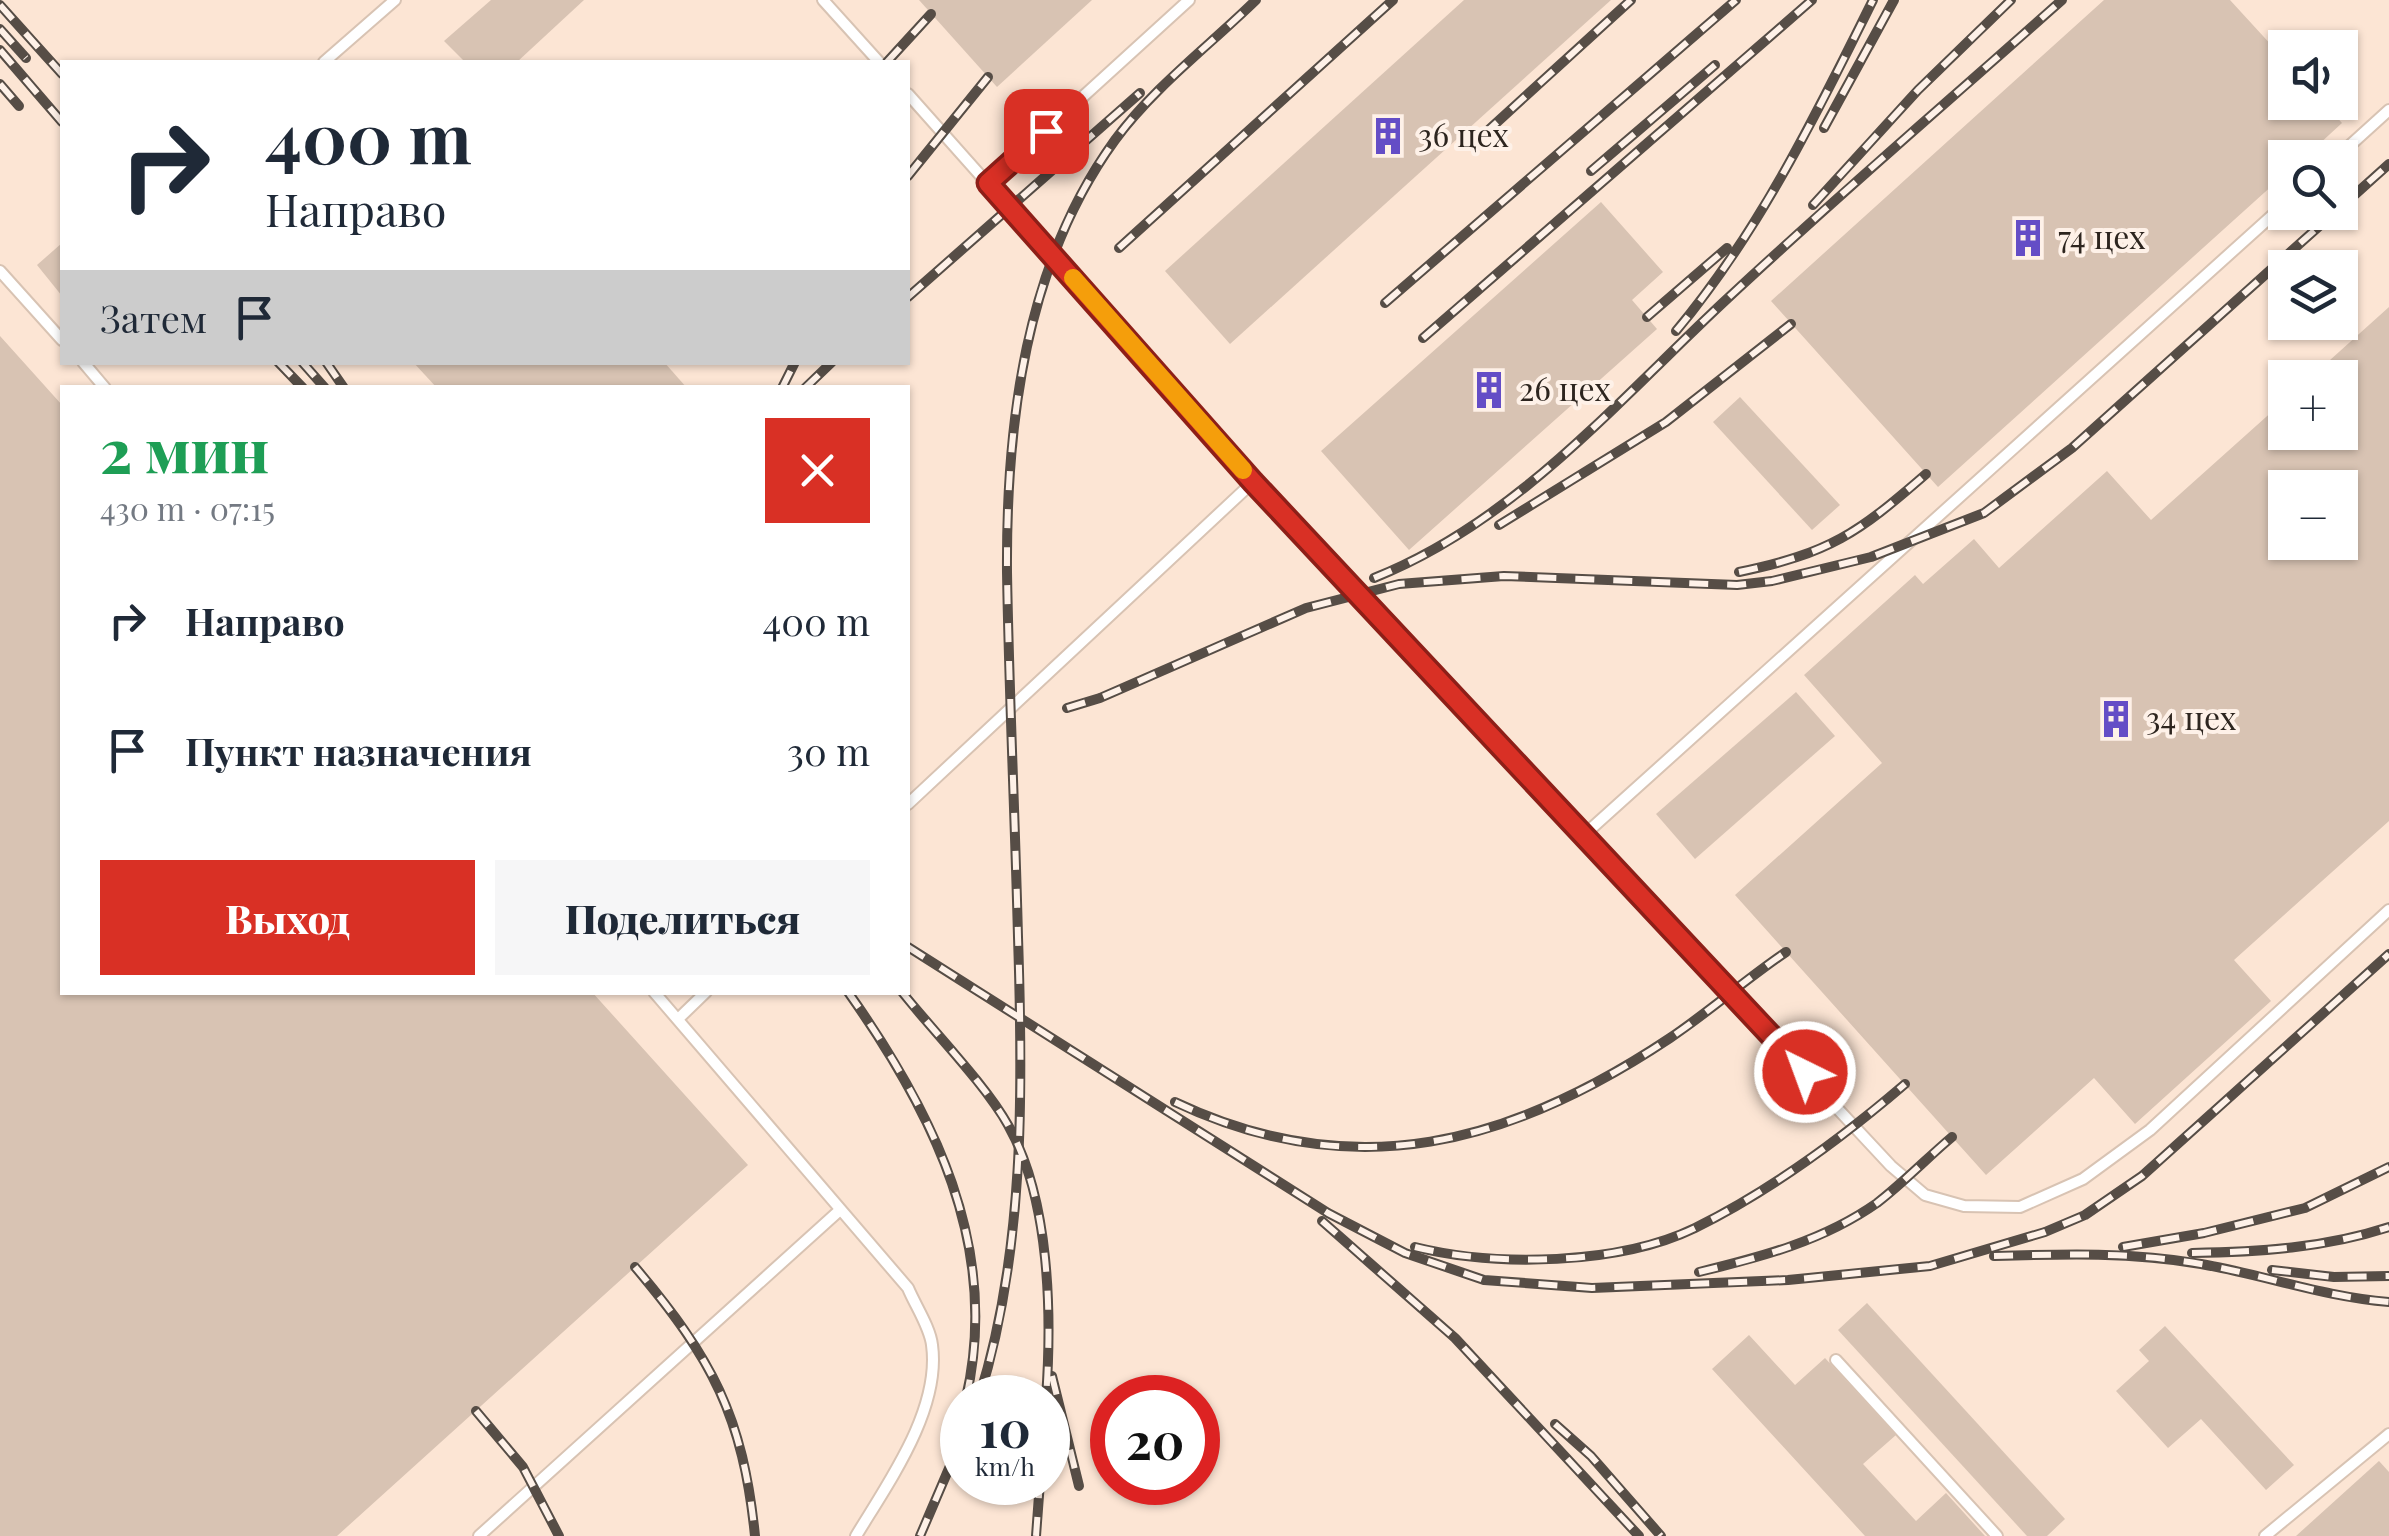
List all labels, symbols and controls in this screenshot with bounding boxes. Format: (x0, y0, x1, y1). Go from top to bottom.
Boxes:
map controls (2268, 30, 2358, 560)
button: sound (2268, 30, 2358, 120)
text: 400 m (265, 88, 472, 182)
pin (1004, 89, 1089, 174)
icon: right (100, 100, 230, 230)
icon: arrive (1019, 104, 1074, 159)
place label: 36 цех (1418, 112, 1509, 155)
building icon: 36 цех (1367, 115, 1409, 157)
button: search (2268, 140, 2358, 230)
text: Направо (265, 178, 447, 238)
place label: 74 цех (2058, 214, 2146, 257)
building icon: 74 цех (2007, 217, 2049, 259)
button: layers (2268, 250, 2358, 340)
icon: arrive (227, 290, 282, 345)
text: Затем (100, 292, 207, 343)
button: + (2268, 360, 2358, 450)
place label: 26 цех (1519, 366, 1611, 409)
building icon: 26 цех (1468, 369, 1510, 411)
text: 2 мин (100, 408, 269, 488)
button: close (765, 418, 870, 523)
button: − (2268, 470, 2358, 560)
text: 430 m · 07:15 (100, 486, 275, 529)
icon: right (100, 593, 155, 648)
text: Направо (185, 595, 345, 646)
text: 400 m (762, 595, 870, 646)
place label: 34 цех (2146, 695, 2237, 738)
building icon: 34 цех (2095, 698, 2137, 740)
icon: arrive (100, 723, 155, 778)
text: Пункт назначения (185, 725, 532, 776)
text: 30 m (787, 725, 870, 776)
button: Выход (100, 860, 475, 975)
button: Поделиться (495, 860, 870, 975)
position arrow (1753, 1020, 1857, 1124)
speed limit sign: 20 (1090, 1375, 1220, 1505)
text: 10 (979, 1394, 1031, 1461)
text: km/h (975, 1449, 1035, 1482)

